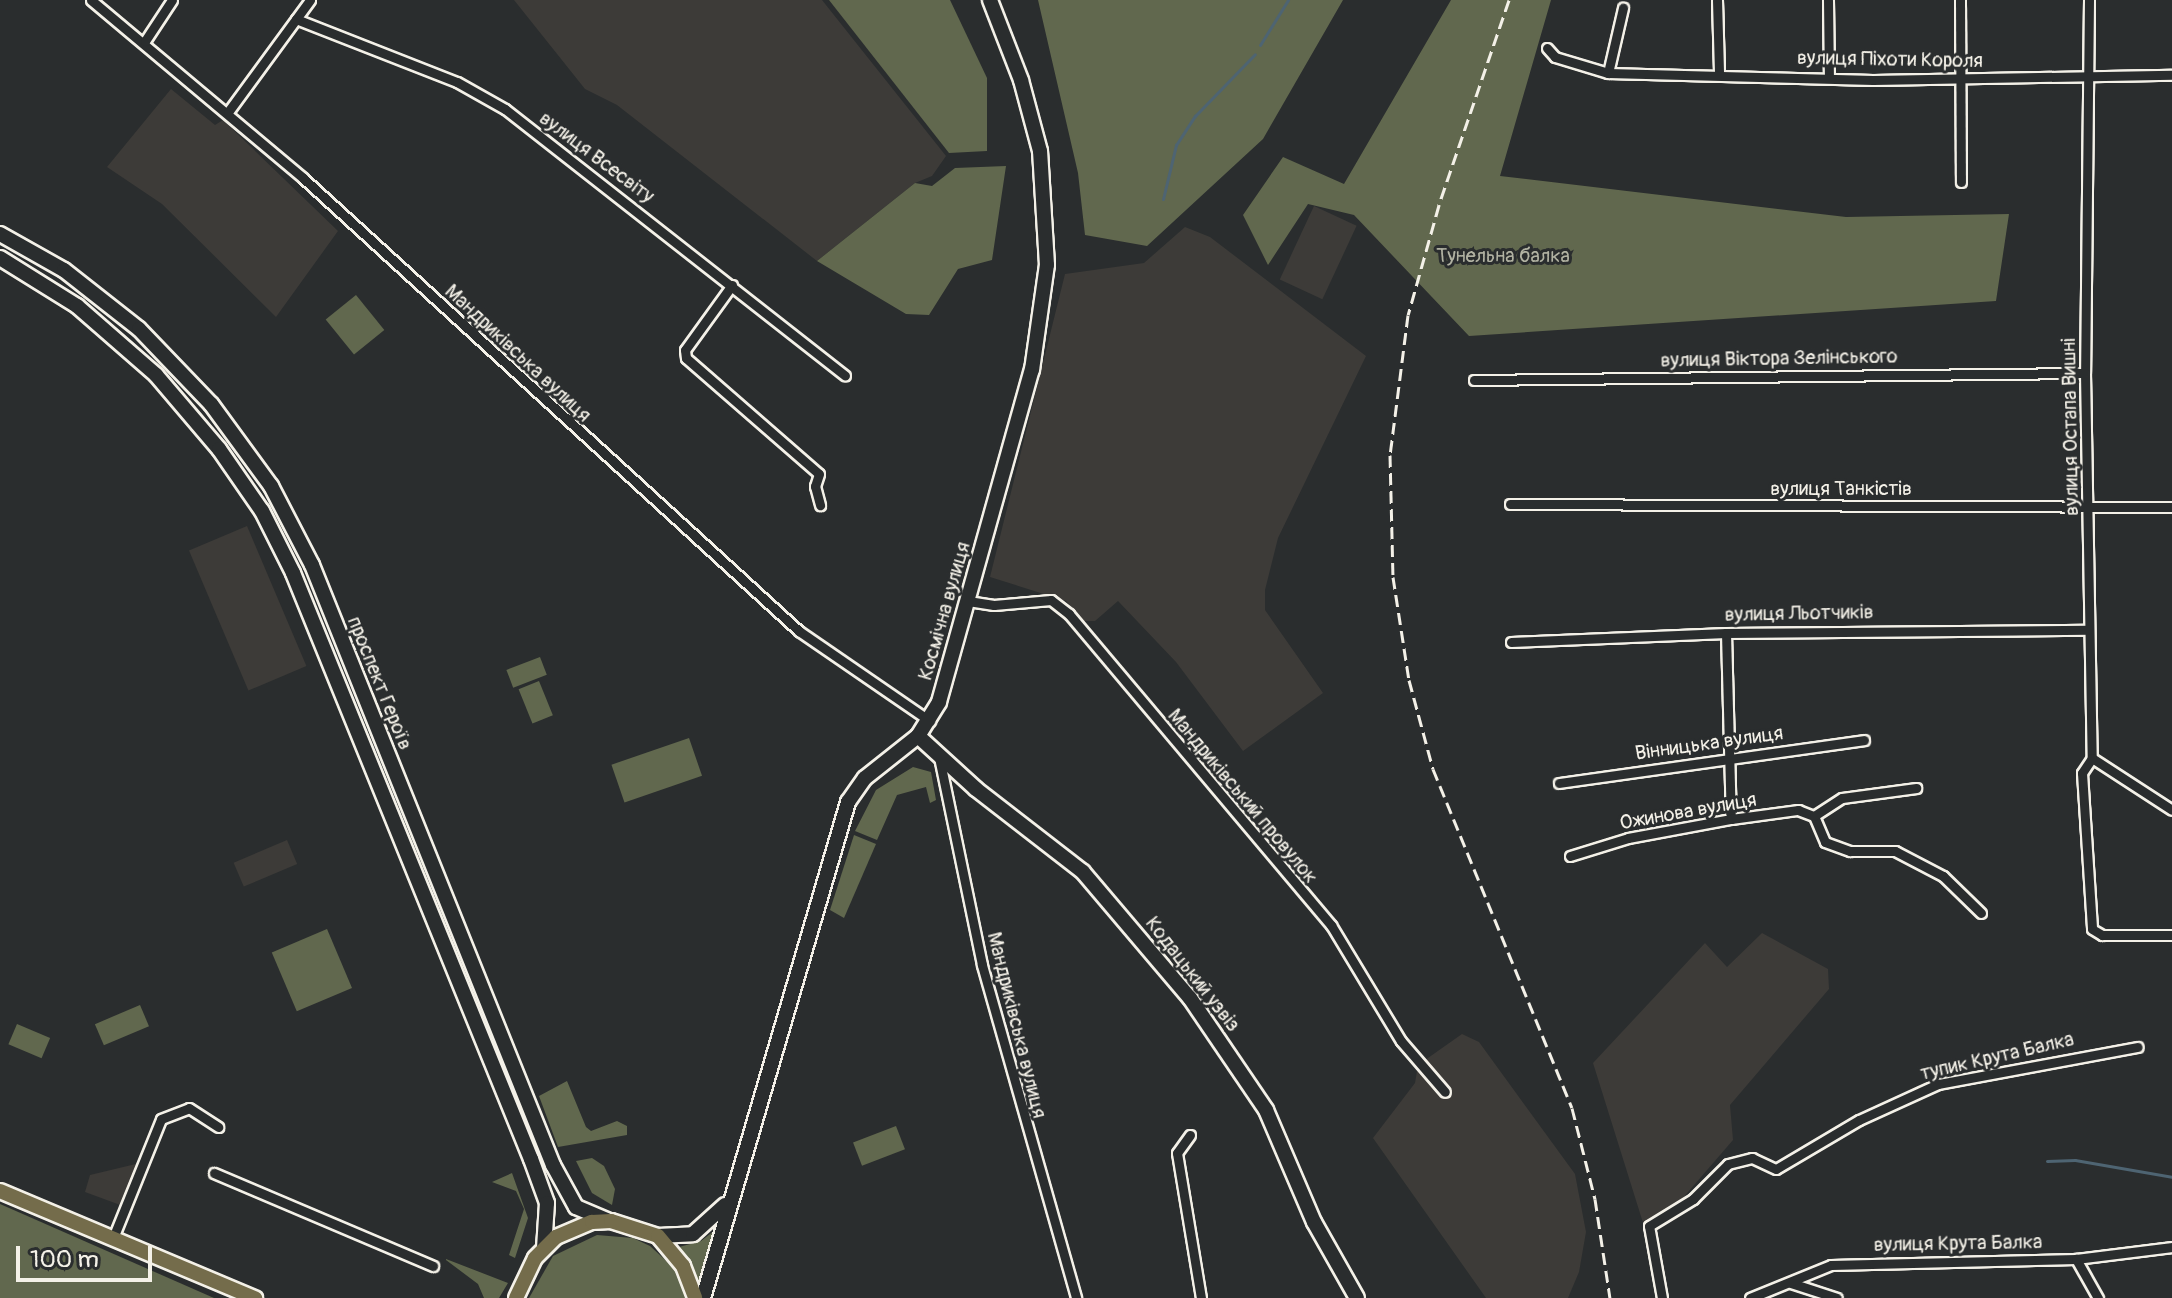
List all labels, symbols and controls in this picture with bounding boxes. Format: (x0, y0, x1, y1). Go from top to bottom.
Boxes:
street label: вулиця Піхоти Короля (1797, 45, 1983, 73)
street label: вулиця Всесвіту (535, 106, 659, 208)
park label: Тунельна балка (1436, 243, 1570, 267)
street label: Мандриківська вулиця (440, 279, 596, 427)
street label: вулиця Остапа Вишні (2056, 338, 2084, 516)
street label: вулиця Віктора Зелінського (1660, 344, 1898, 372)
street label: вулиця Танкістів (1770, 476, 1912, 500)
street label: Космічна вулиця (913, 539, 975, 683)
street label: вулиця Льотчиків (1724, 600, 1874, 626)
street label: проспект Героїв (342, 613, 418, 753)
street label: Мандриківський провулок (1163, 704, 1323, 888)
street label: Вінницька вулиця (1633, 721, 1785, 765)
street label: Ожинова вулиця (1618, 787, 1758, 835)
street label: Кодацький узвіз (1141, 912, 1245, 1036)
street label: Мандриківська вулиця (982, 930, 1052, 1120)
street label: тупик Крута Балка (1918, 1027, 2076, 1085)
scale bar (20, 1230, 156, 1280)
street label: вулиця Крута Балка (1873, 1230, 2043, 1256)
text: 100 m (30, 1245, 99, 1274)

